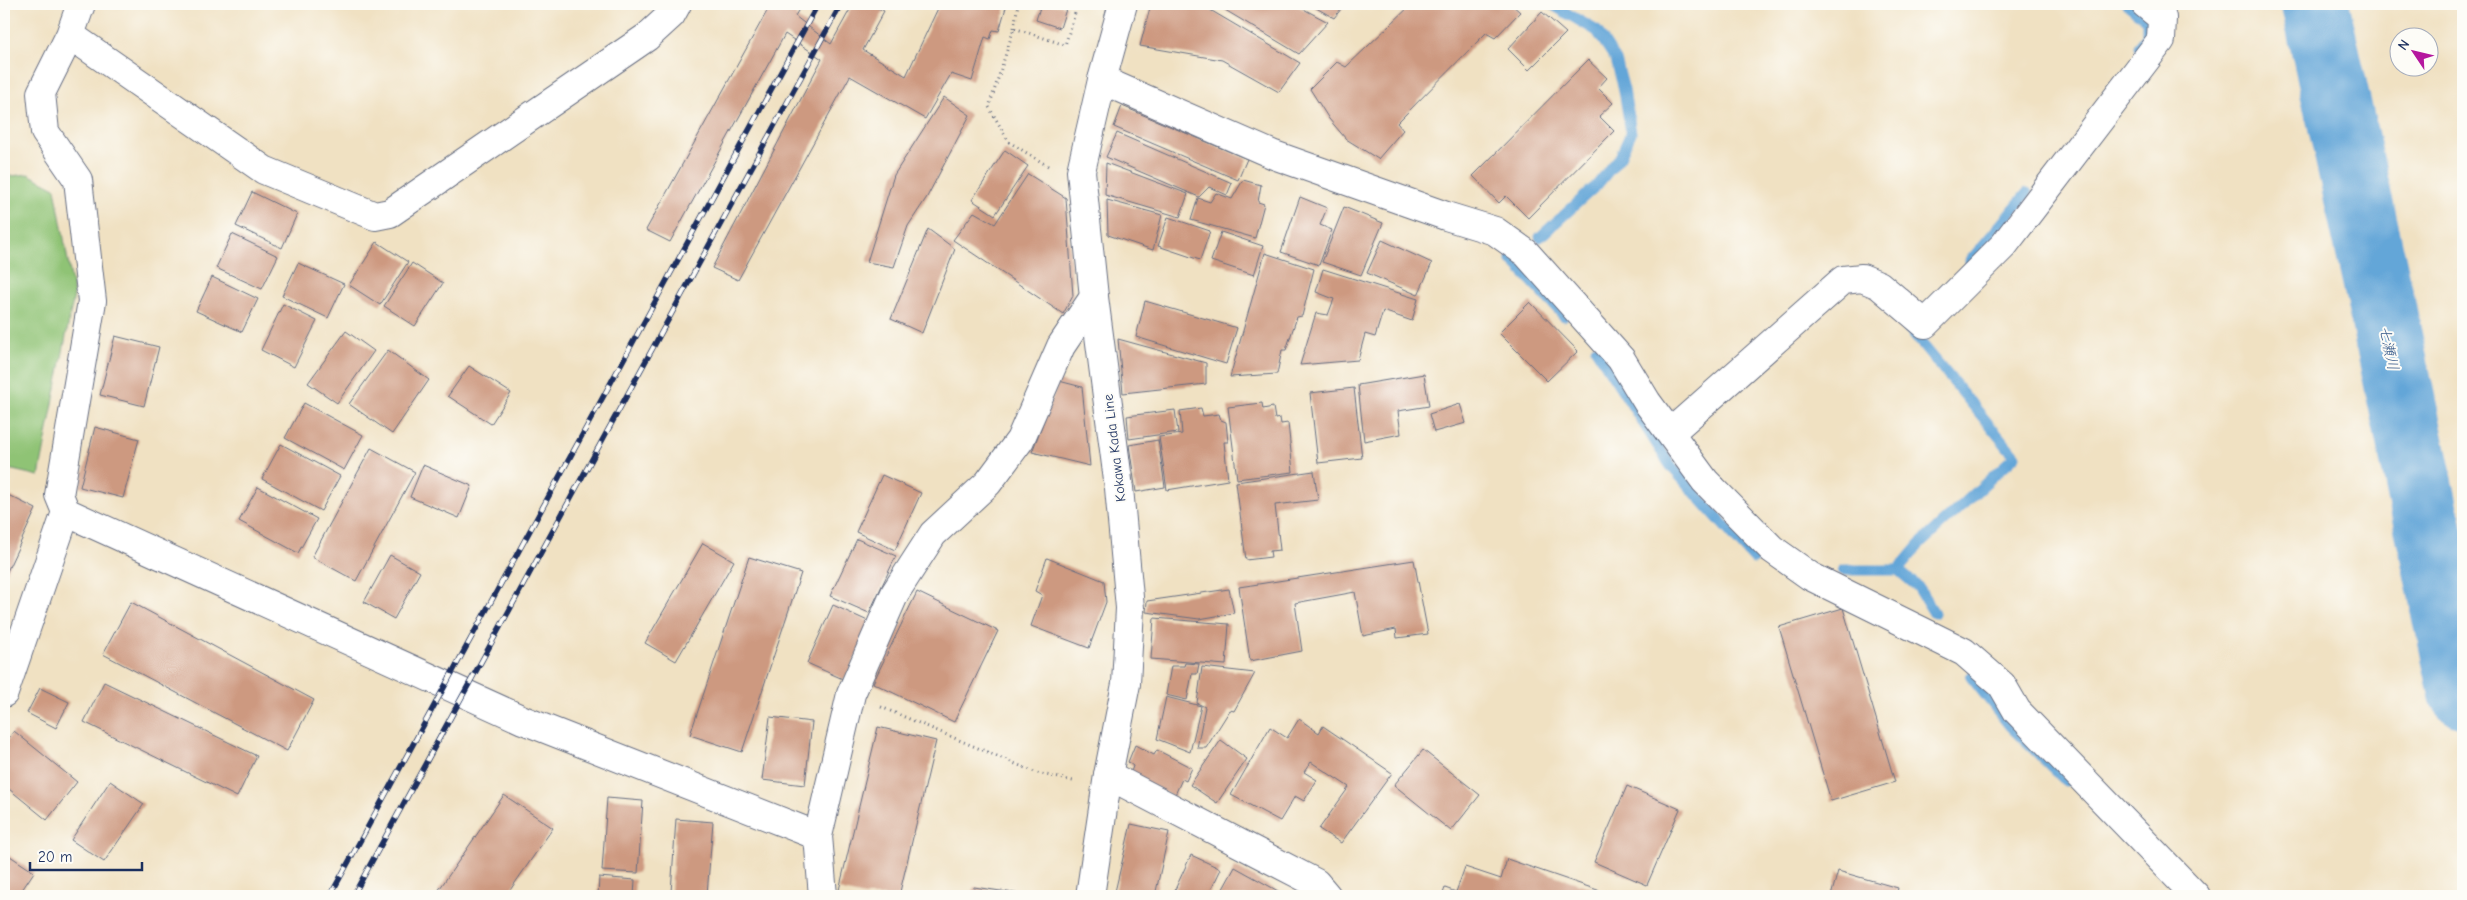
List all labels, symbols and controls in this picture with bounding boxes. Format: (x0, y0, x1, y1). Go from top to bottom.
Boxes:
north arrow (2390, 28, 2440, 78)
text: N (2394, 36, 2413, 53)
water label: 七瀬川 (2376, 324, 2402, 372)
street label: Kokawa Kada Line (1099, 393, 1130, 503)
scale bar (30, 840, 142, 872)
text: 20 m (38, 848, 72, 866)

